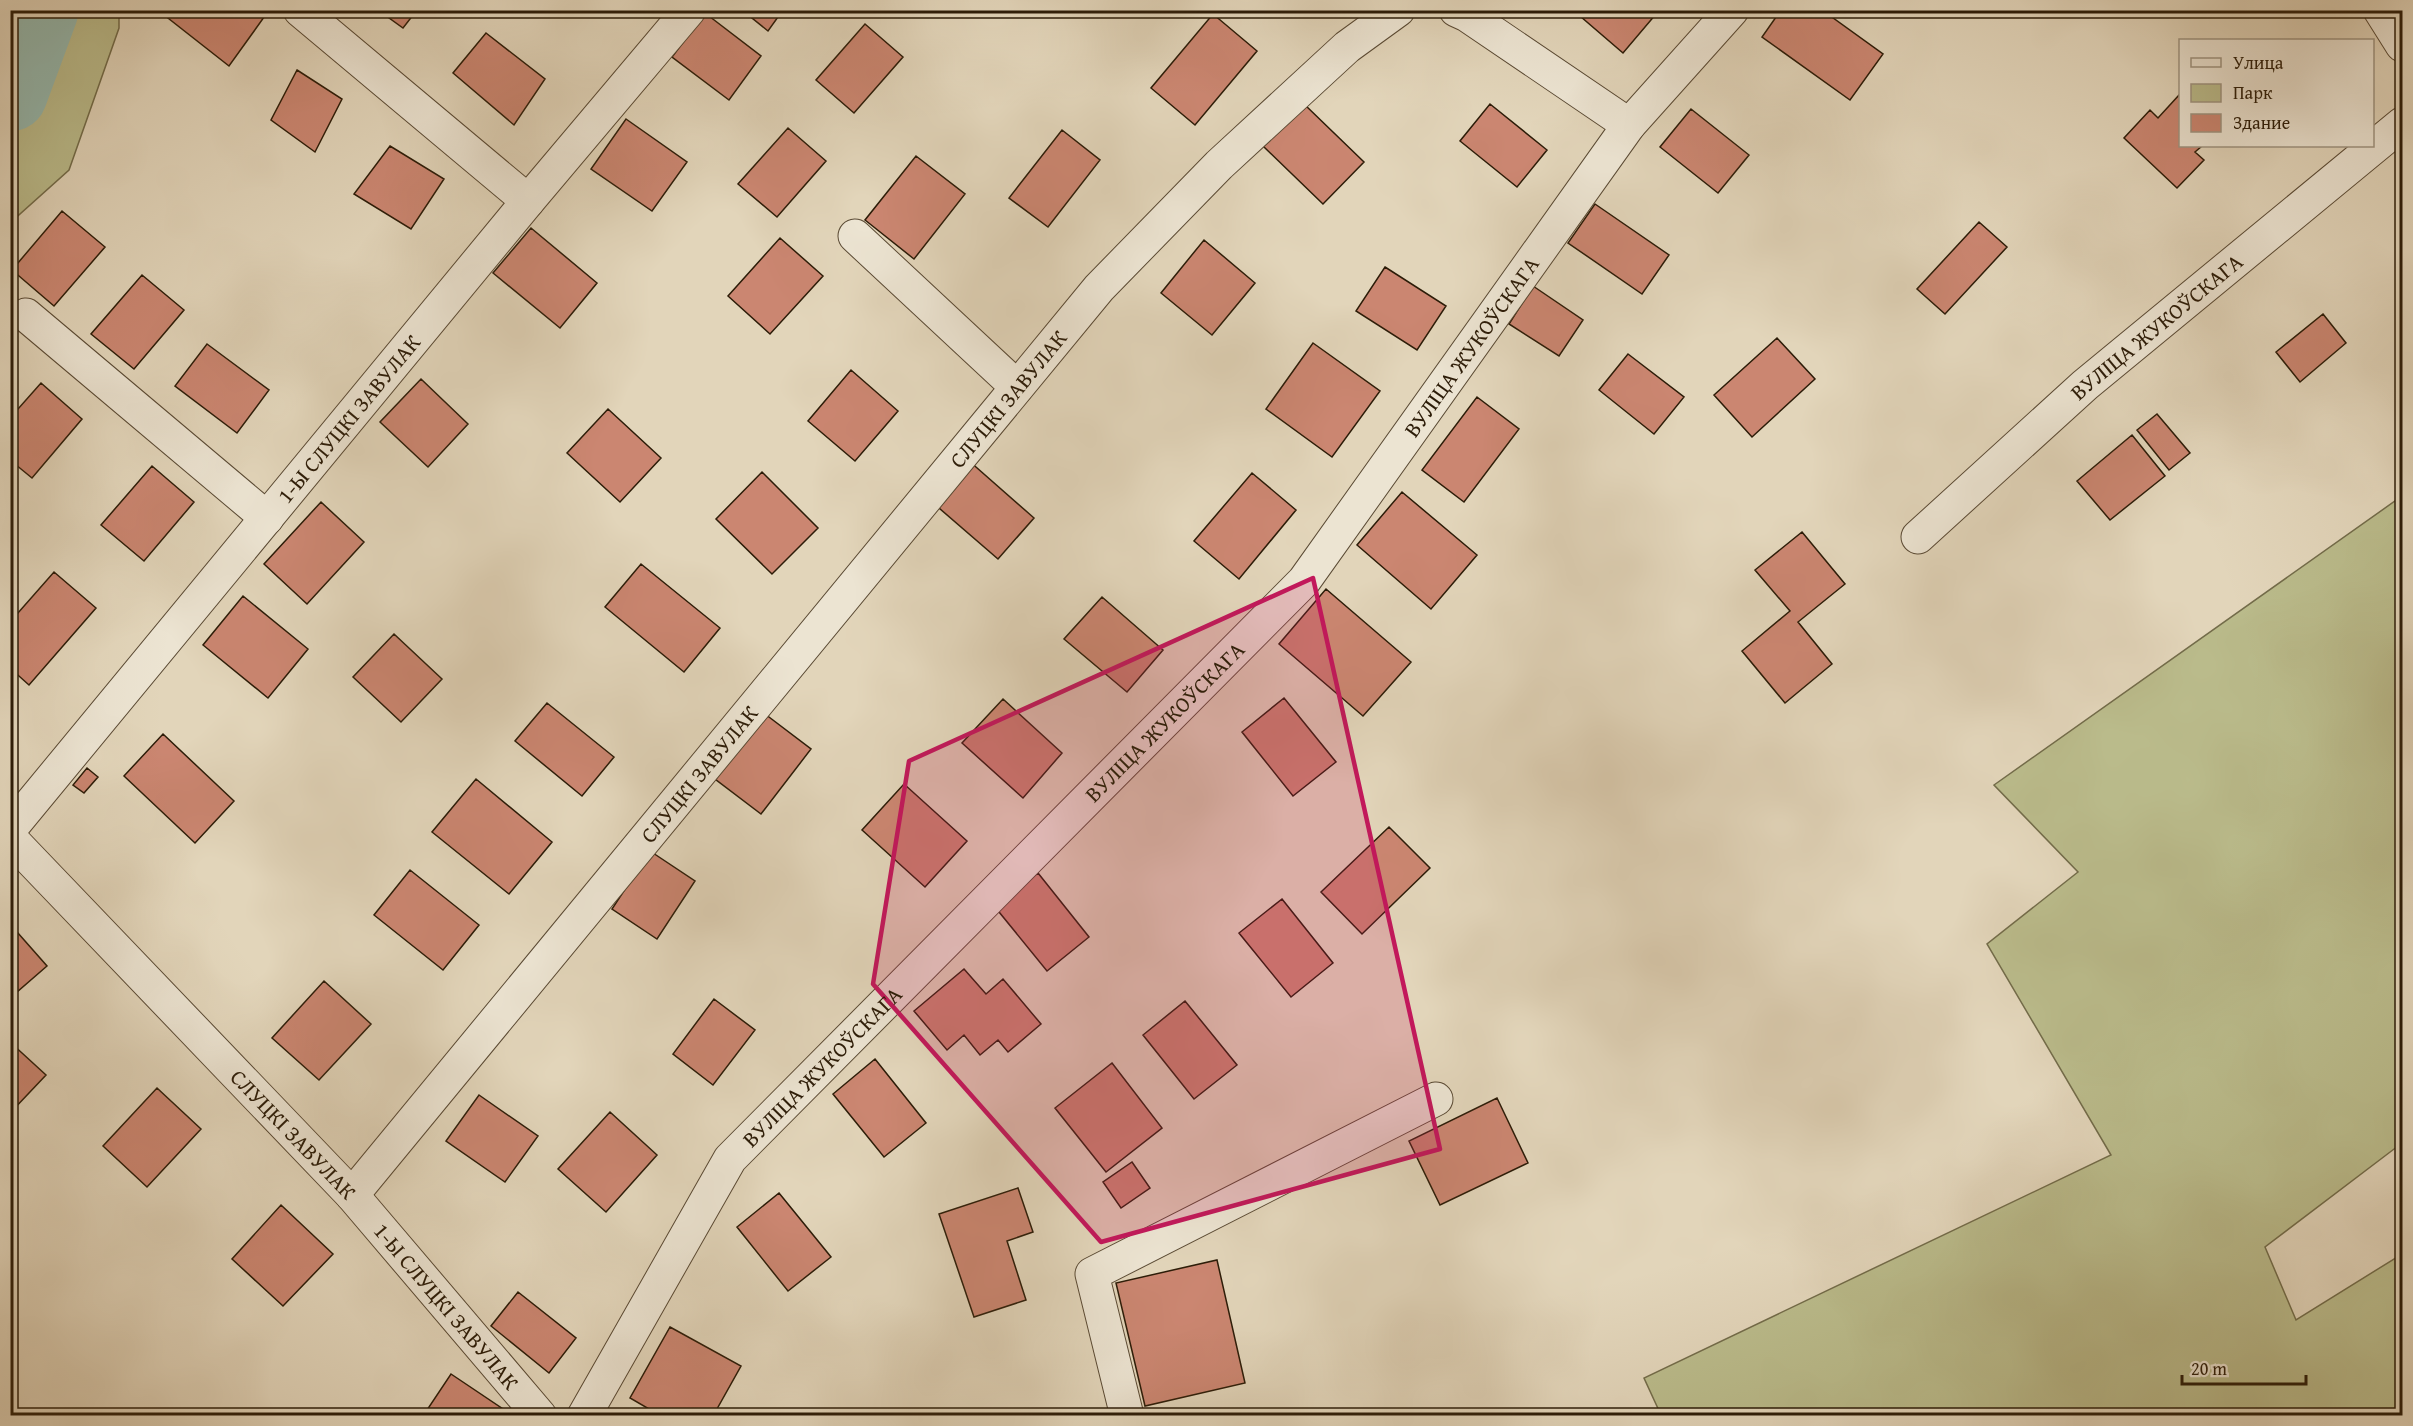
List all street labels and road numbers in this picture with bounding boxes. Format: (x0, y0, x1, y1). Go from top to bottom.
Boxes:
street label: ВУЛІЦА ЖУКОЎСКАГА (2063, 245, 2250, 407)
street label: ВУЛІЦА ЖУКОЎСКАГА (1396, 249, 1547, 443)
street label: СЛУЦКІ ЗАВУЛАК (941, 322, 1075, 475)
street label: 1-Ы СЛУЦКІ ЗАВУЛАК (269, 327, 428, 510)
street label: ВУЛІЦА ЖУКОЎСКАГА (1077, 634, 1252, 809)
street label: СЛУЦКІ ЗАВУЛАК (632, 698, 766, 850)
street label: ВУЛІЦА ЖУКОЎСКАГА (735, 978, 910, 1154)
street label: СЛУЦКІ ЗАВУЛАК (223, 1062, 364, 1207)
street label: 1-Ы СЛУЦКІ ЗАВУЛАК (366, 1216, 527, 1397)

